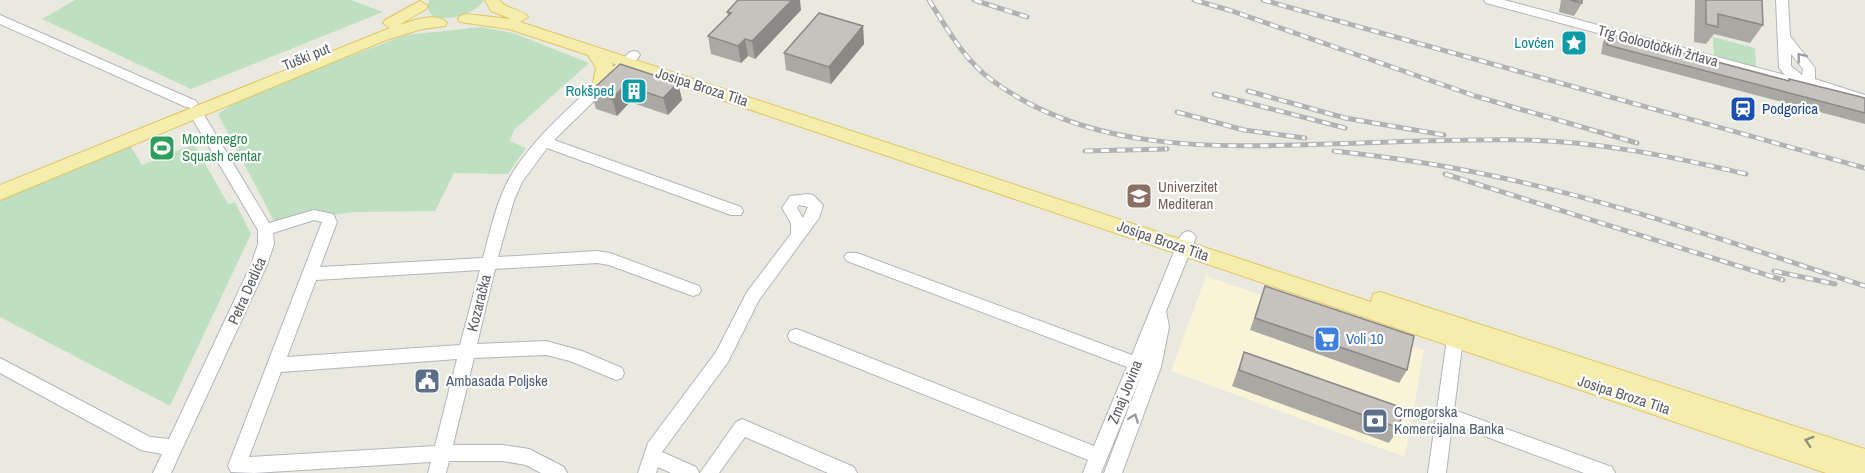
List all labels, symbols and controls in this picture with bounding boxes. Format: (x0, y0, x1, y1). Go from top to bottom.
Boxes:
street label: Trg Golootočkih žrtava (1596, 19, 1721, 72)
place icon: Lovćen (1559, 28, 1589, 58)
place label: Lovćen (1514, 32, 1554, 53)
street label: Tuški put (279, 37, 333, 76)
one-way arrow (1798, 53, 1809, 64)
street label: Josipa Broza Tita (653, 62, 751, 111)
building icon: Rokšped (619, 76, 649, 106)
place label: Rokšped (565, 80, 614, 101)
station icon: Podgorica (1728, 94, 1758, 124)
place label: Podgorica (1762, 98, 1818, 119)
place label: Montenegro Squash centar (182, 128, 261, 166)
sports icon: Montenegro Squash centar (147, 133, 177, 163)
place label: Univerzitet Mediteran (1158, 176, 1218, 214)
school or university icon: Univerzitet Mediteran (1124, 181, 1154, 211)
street label: Josipa Broza Tita (1114, 215, 1212, 266)
street label: Petra Dedića (222, 254, 271, 328)
street label: Kozaračka (461, 272, 496, 334)
supermarket icon: Voli 10 (1312, 324, 1342, 354)
place label: Voli 10 (1346, 328, 1384, 349)
street label: Zmaj Jovina (1102, 357, 1147, 427)
public building icon: Ambasada Poljske (412, 366, 442, 396)
place label: Ambasada Poljske (445, 370, 548, 391)
street label: Josipa Broza Tita (1575, 370, 1673, 419)
place label: Crnogorska Komercijalna Banka (1394, 401, 1504, 439)
bank icon: Crnogorska Komercijalna Banka (1360, 406, 1390, 436)
one-way arrow (1127, 414, 1140, 424)
one-way arrow (1804, 435, 1815, 448)

